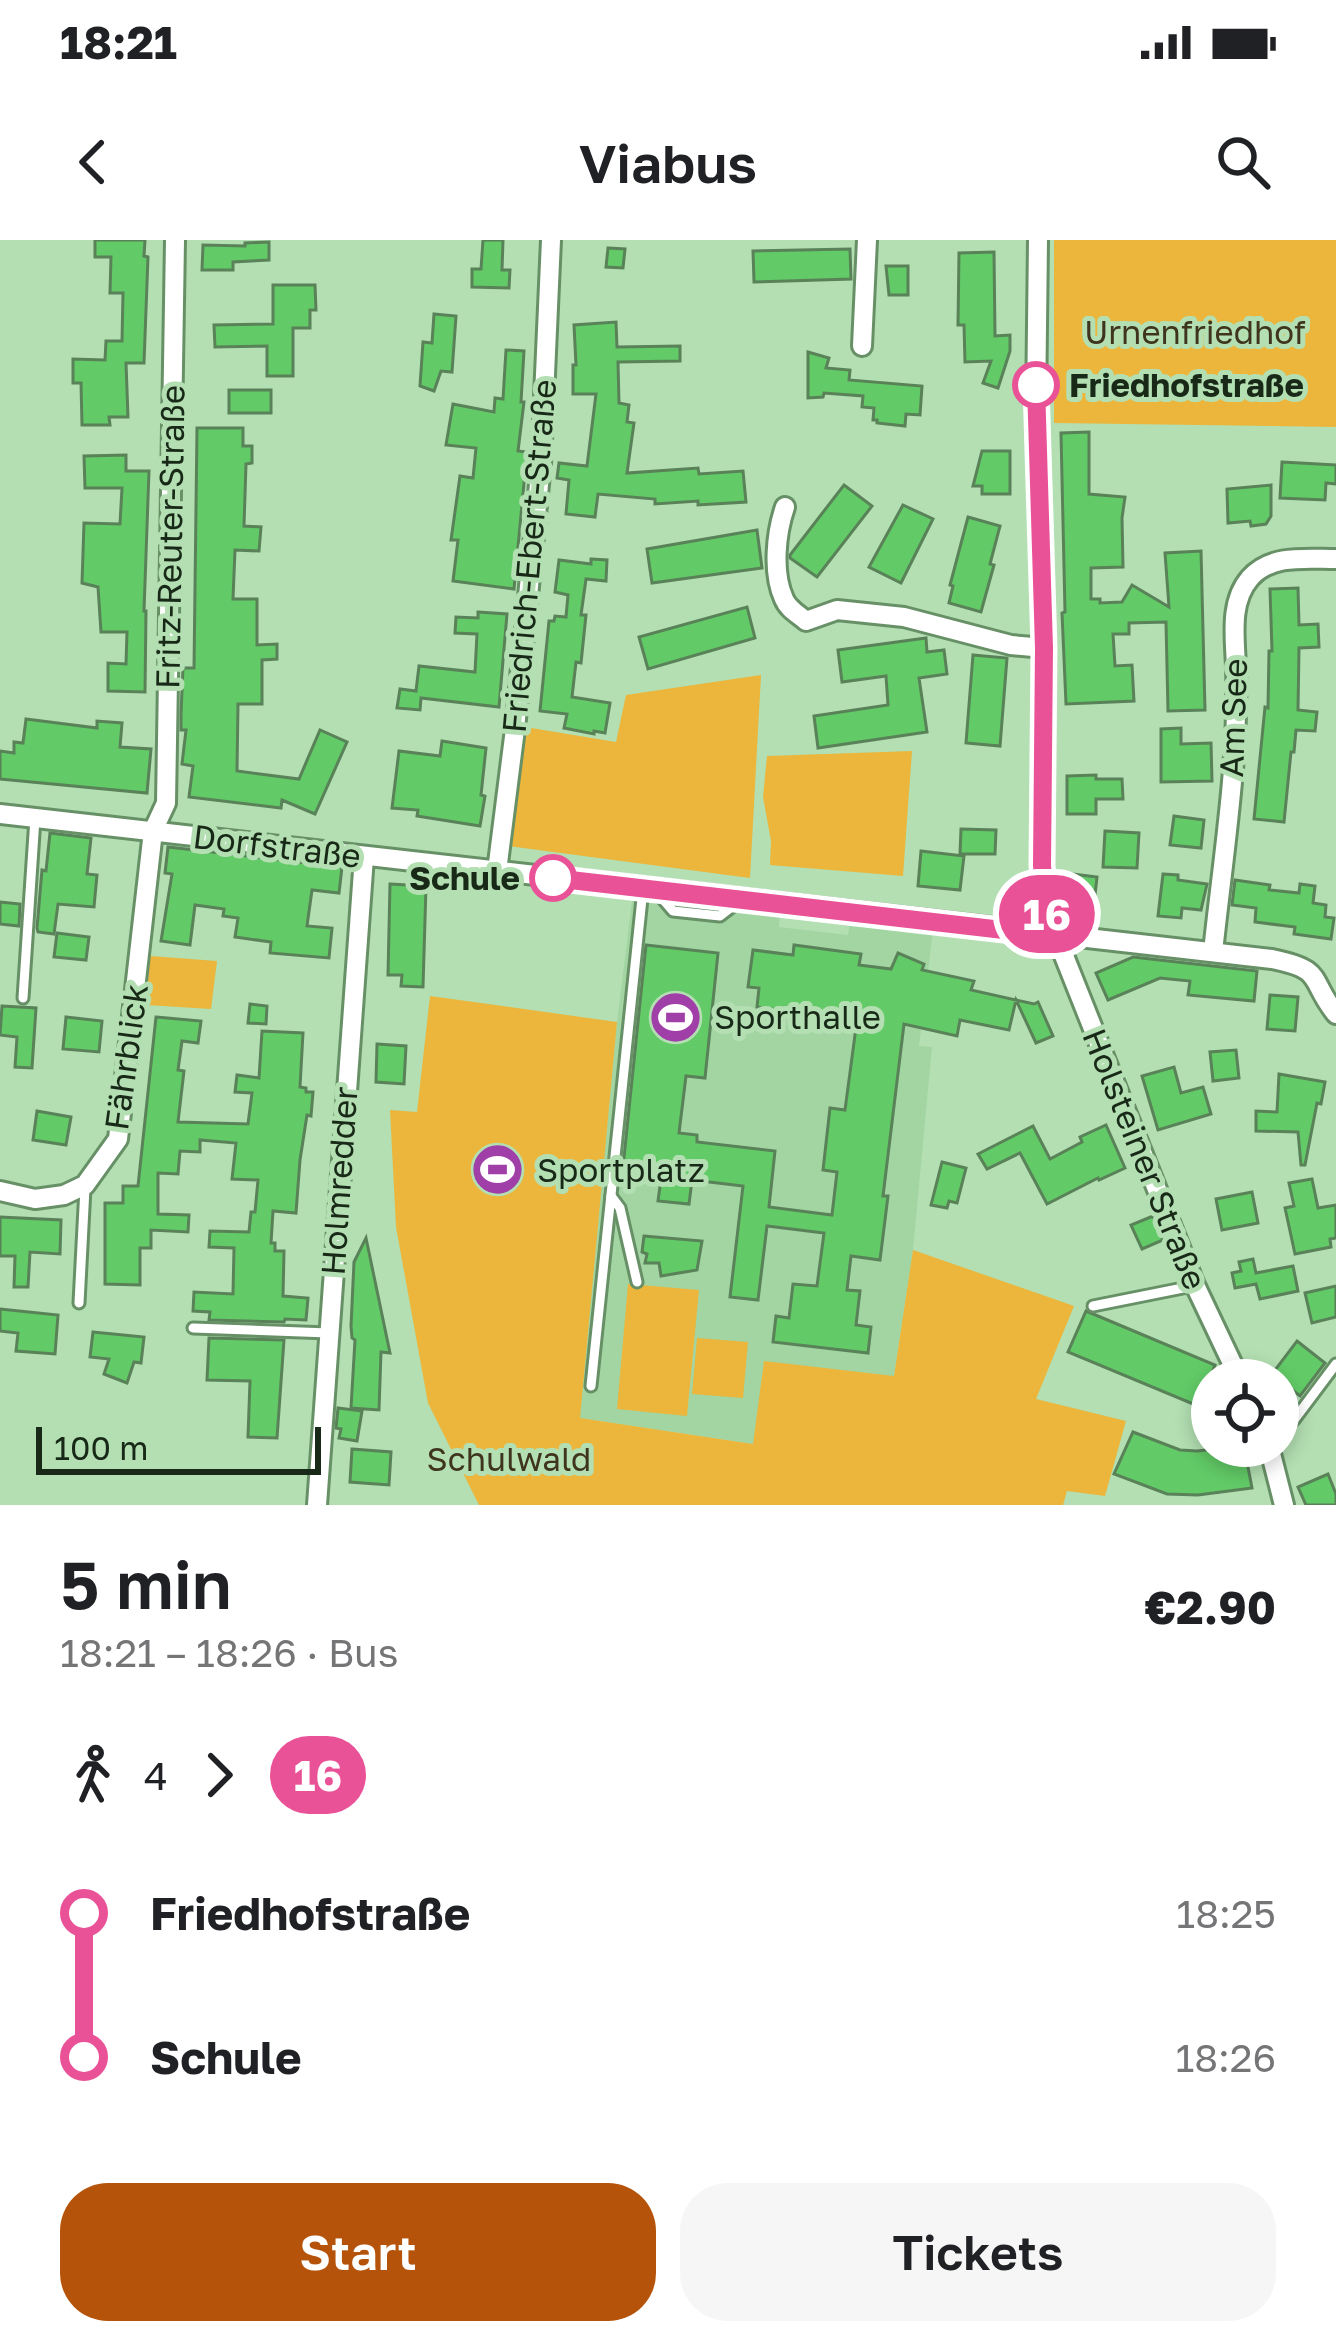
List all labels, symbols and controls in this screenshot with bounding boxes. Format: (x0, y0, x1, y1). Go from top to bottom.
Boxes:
text: 18:21 (60, 15, 177, 69)
icon: back (60, 129, 126, 195)
icon: search (1210, 129, 1276, 195)
text: Viabus (579, 130, 757, 195)
park label: Urnenfriedhof (1084, 312, 1306, 351)
marker: Friedhofstraße (1014, 363, 1058, 407)
place label: Friedhofstraße (1069, 365, 1304, 404)
street label: Friedrich-Ebert-Straße (494, 378, 563, 734)
street label: Fritz-Reuter-Straße (147, 385, 192, 689)
street label: Am See (1211, 658, 1254, 778)
street label: Dorfstraße (191, 816, 363, 875)
marker: Schule (531, 856, 575, 900)
place label: Schule (409, 858, 520, 897)
line badge: 16 (993, 875, 1101, 953)
text: 16 (1023, 889, 1071, 939)
street label: Fährblick (96, 981, 155, 1132)
sports icon: Sporthalle (647, 989, 703, 1045)
place label: Sporthalle (714, 997, 881, 1036)
street label: Holsteiner Straße (1075, 1023, 1216, 1295)
street label: Holmredder (312, 1085, 365, 1277)
sports icon: Sportplatz (470, 1142, 526, 1198)
place label: Sportplatz (537, 1150, 705, 1189)
map controls (1191, 1359, 1299, 1467)
button: locate (1191, 1359, 1299, 1467)
scale bar (36, 1421, 321, 1474)
text: 100 m (54, 1428, 148, 1467)
park label: Schulwald (427, 1439, 591, 1478)
text: 5 min (60, 1544, 232, 1624)
text: €2.90 (1145, 1580, 1276, 1634)
text: 18:21 – 18:26 · Bus (60, 1629, 398, 1676)
icon: walk (60, 1742, 126, 1808)
icon: forward (186, 1742, 252, 1808)
text: 16 (294, 1750, 342, 1800)
text: 4 (144, 1752, 168, 1799)
text: Friedhofstraße (150, 1886, 470, 1940)
text: 18:25 (1176, 1890, 1276, 1937)
text: Schule (150, 2030, 301, 2084)
text: 18:26 (1175, 2034, 1276, 2081)
button: Start (60, 2183, 656, 2321)
button: Tickets (680, 2183, 1276, 2321)

